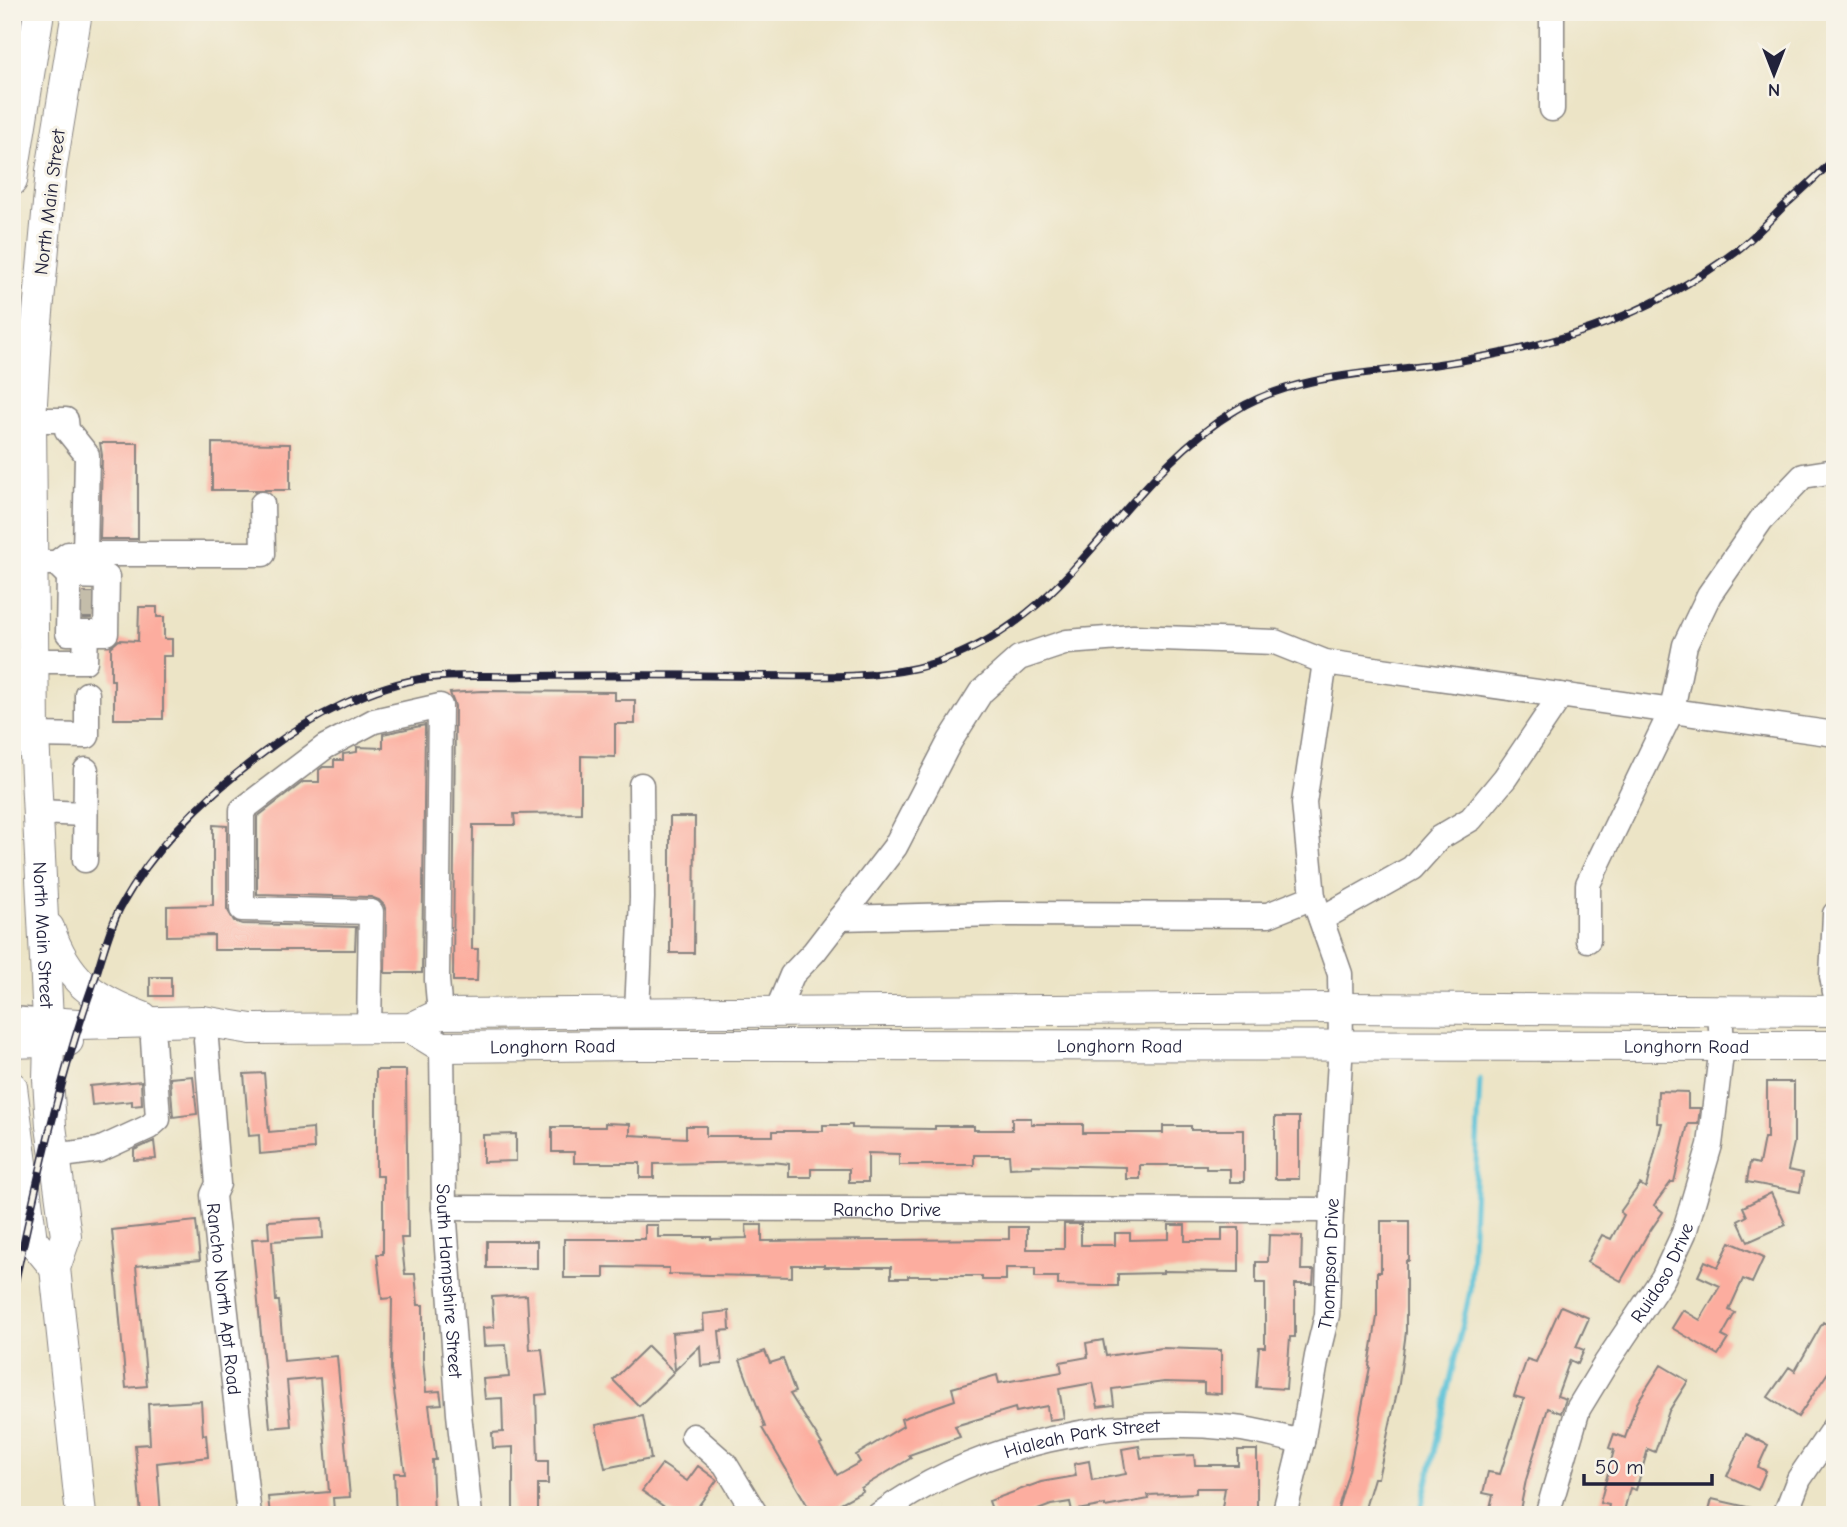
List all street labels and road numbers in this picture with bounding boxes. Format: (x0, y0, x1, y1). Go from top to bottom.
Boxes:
street label: North Main Street (30, 128, 70, 276)
street label: North Main Street (28, 861, 57, 1009)
street label: Longhorn Road (490, 1035, 616, 1059)
street label: Longhorn Road (1057, 1035, 1182, 1057)
street label: Longhorn Road (1624, 1036, 1749, 1058)
street label: South Hampshire Street (432, 1184, 466, 1379)
street label: Thompson Drive (1314, 1197, 1344, 1332)
street label: Rancho Drive (833, 1199, 941, 1221)
street label: Rancho North Apt Road (202, 1202, 245, 1396)
street label: Ruidoso Drive (1626, 1221, 1698, 1327)
street label: Hialeah Park Street (1001, 1415, 1161, 1463)

